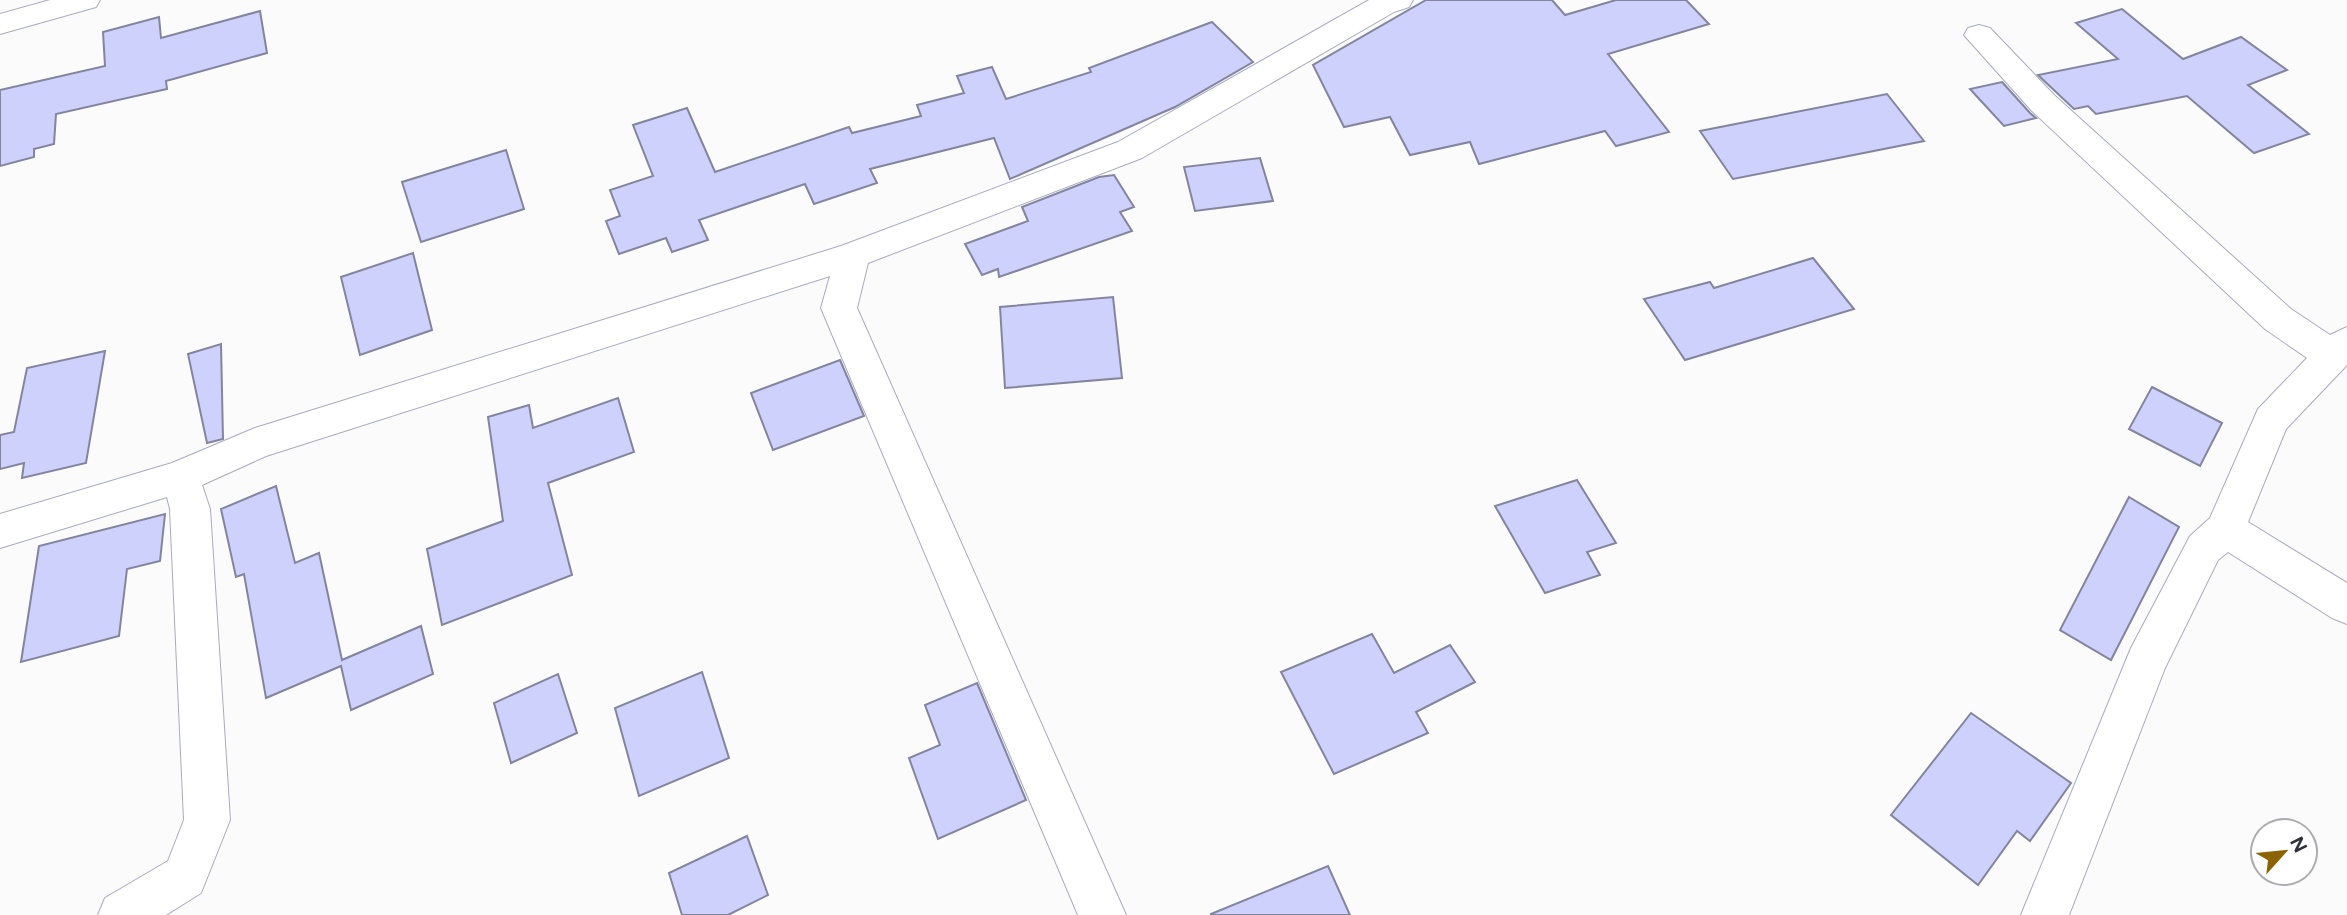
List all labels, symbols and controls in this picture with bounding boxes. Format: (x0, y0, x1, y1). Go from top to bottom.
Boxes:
north arrow (2249, 817, 2319, 887)
text: N (2285, 833, 2312, 856)

